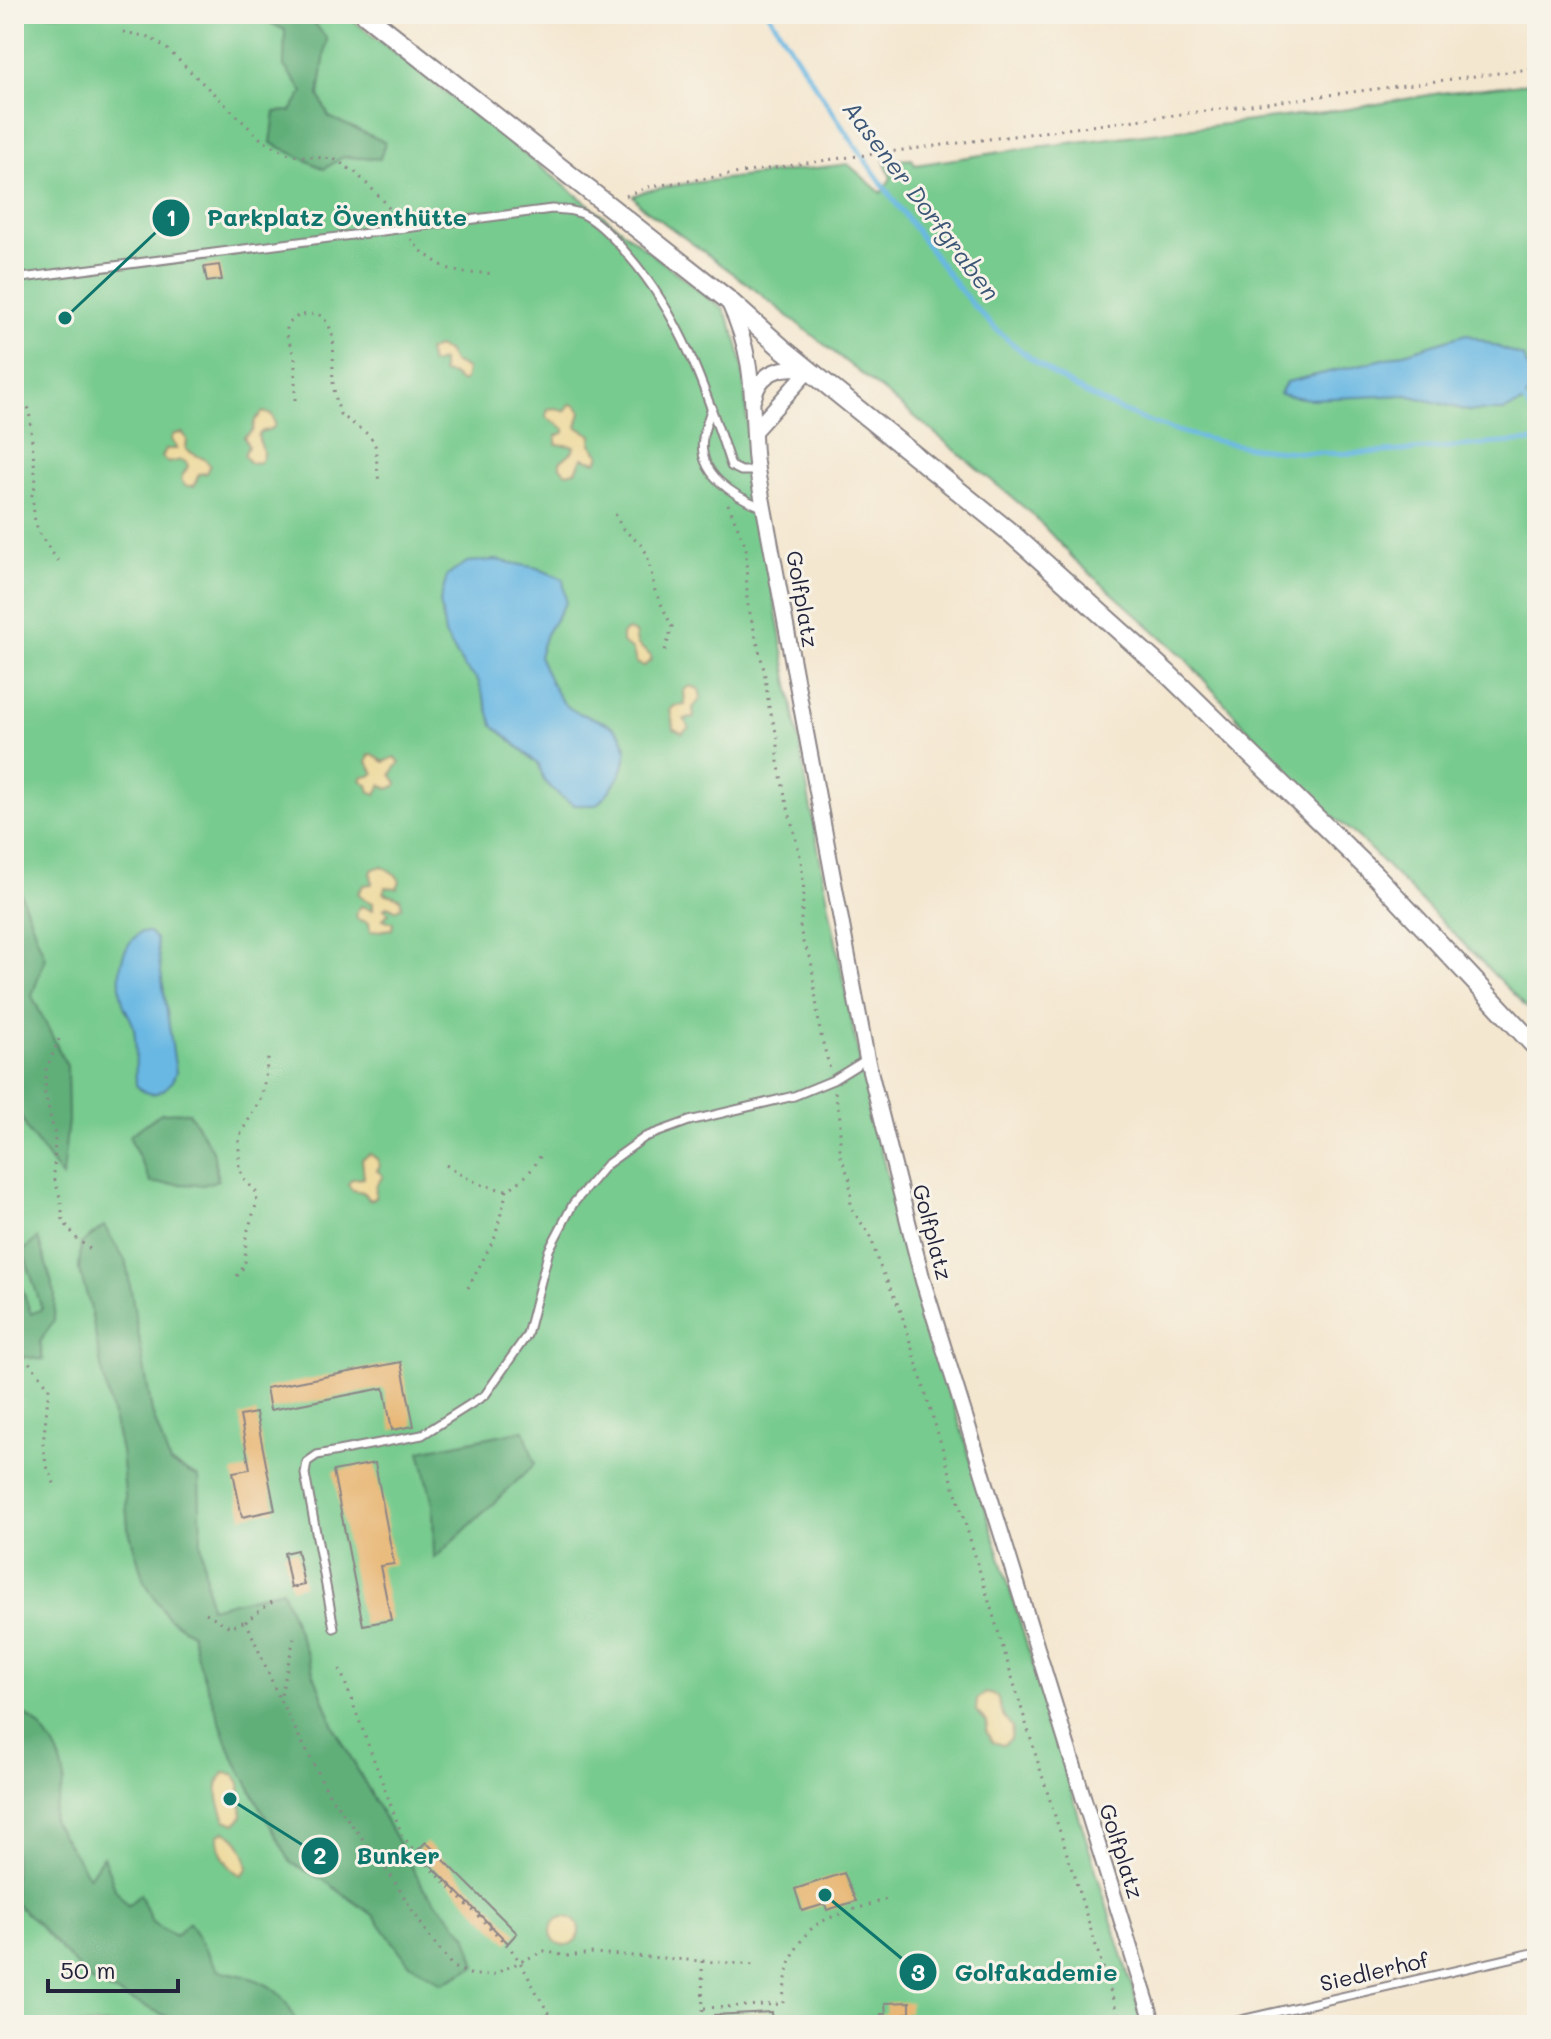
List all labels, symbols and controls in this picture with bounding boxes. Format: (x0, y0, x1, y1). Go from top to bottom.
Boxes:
water label: Aasener Dorfgraben (837, 94, 1007, 306)
callout: Parkplatz Öventhütte (151, 194, 483, 242)
text: 1 (166, 201, 176, 232)
text: Parkplatz Öventhütte (207, 201, 467, 232)
street label: Golfplatz (780, 548, 826, 650)
street label: Golfplatz (906, 1181, 960, 1283)
street label: Golfplatz (1093, 1800, 1151, 1902)
callout: Bunker (300, 1832, 456, 1880)
text: 2 (313, 1839, 327, 1870)
text: Bunker (356, 1839, 440, 1870)
scale bar (48, 1943, 178, 1993)
street label: Siedlerhof (1317, 1944, 1432, 1998)
callout: Golfakademie (898, 1948, 1133, 1996)
text: 50 m (60, 1954, 116, 1985)
text: 3 (911, 1956, 925, 1987)
text: Golfakademie (954, 1956, 1118, 1987)

